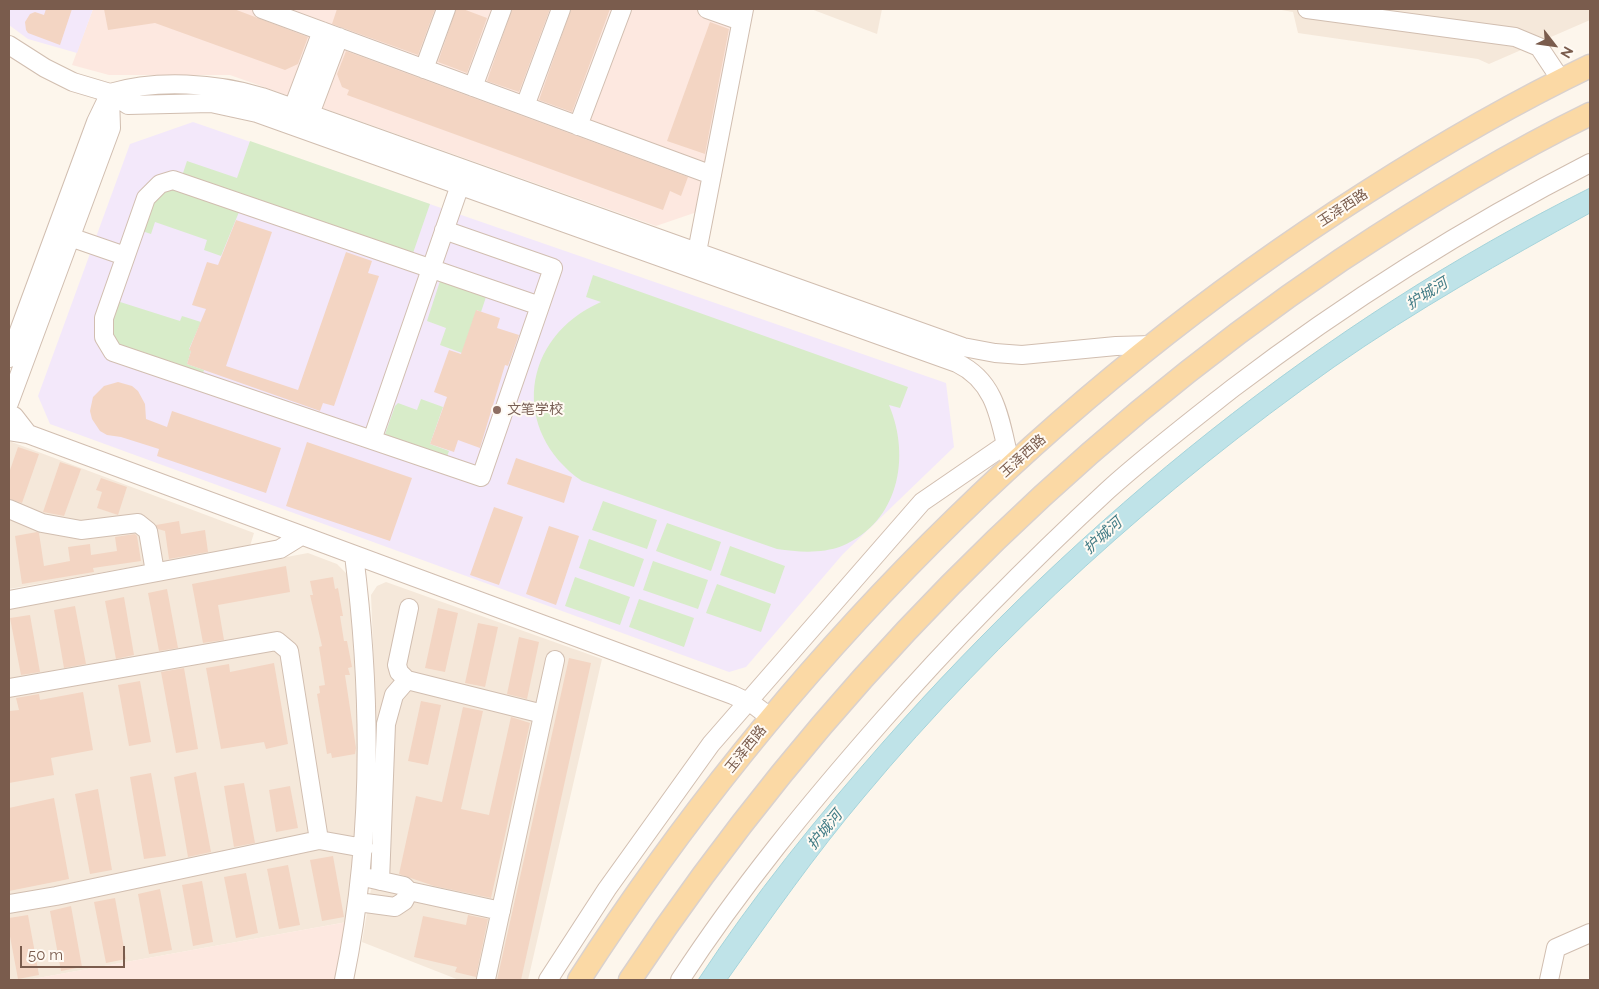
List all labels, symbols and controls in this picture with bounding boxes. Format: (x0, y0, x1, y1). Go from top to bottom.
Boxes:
north arrow (1529, 20, 1579, 70)
text: N (1557, 44, 1577, 61)
street label: 玉泽西路 (1315, 186, 1371, 230)
water label: 护城河 (1403, 274, 1451, 314)
place label: 文笔学校 (507, 402, 563, 418)
marker: 文笔学校 (491, 404, 503, 416)
street label: 玉泽西路 (997, 431, 1049, 481)
water label: 护城河 (1080, 514, 1126, 558)
street label: 玉泽西路 (722, 722, 770, 776)
water label: 护城河 (804, 807, 846, 853)
scale bar (22, 936, 128, 968)
text: 50 m (28, 946, 63, 964)

